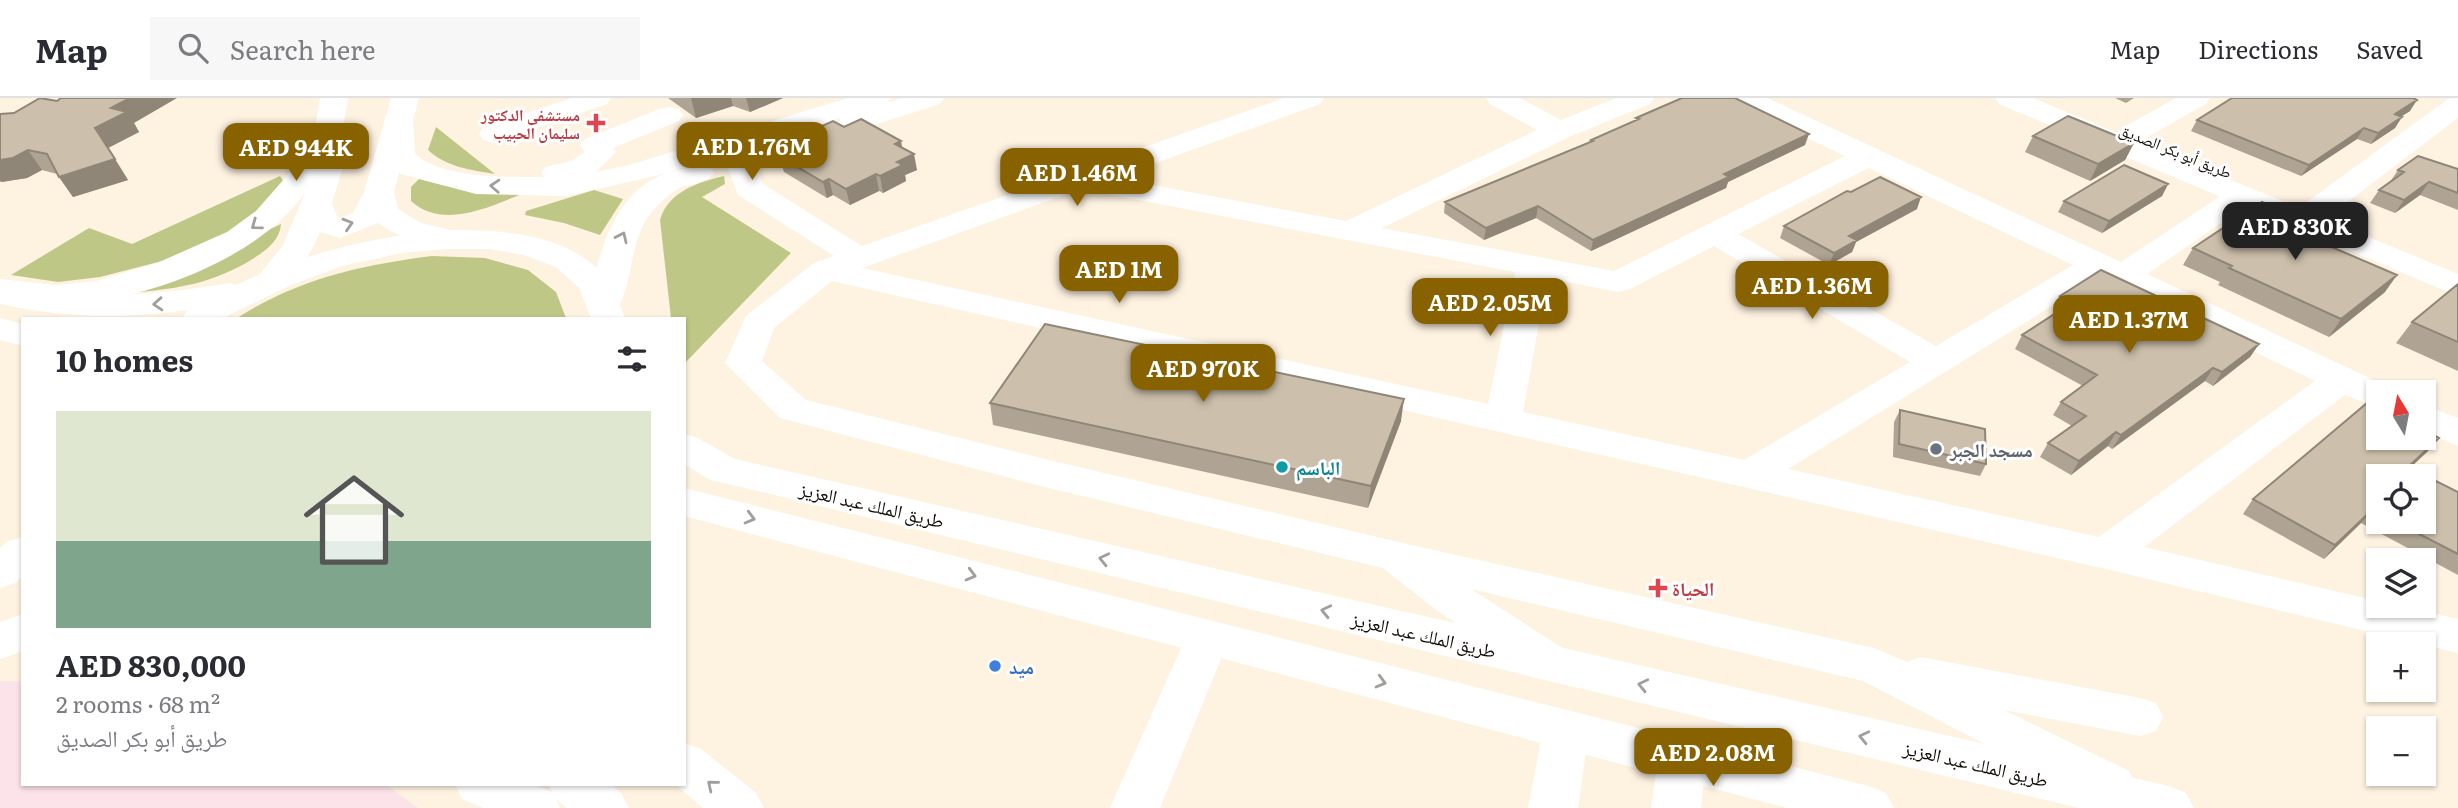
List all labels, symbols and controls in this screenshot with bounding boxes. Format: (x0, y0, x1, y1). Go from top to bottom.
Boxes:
search box (150, 17, 640, 80)
text: Map (35, 24, 108, 73)
icon: search (174, 29, 212, 67)
text: Search here (230, 29, 376, 68)
text: Map (2109, 31, 2160, 66)
text: Directions (2198, 31, 2318, 66)
text: Saved (2356, 31, 2423, 66)
place label: مستشفى الدكتور سليمان الحبيب (480, 102, 580, 144)
marker: مستشفى الدكتور سليمان الحبيب (586, 113, 606, 133)
street label: طريق أبو بكر الصديق (2116, 117, 2236, 183)
pin: AED 1.76M (672, 122, 832, 182)
pin: AED 944K (224, 123, 368, 183)
text: AED 1.76M (693, 128, 811, 162)
text: AED 944K (239, 129, 353, 163)
pin: AED 1.46M (997, 148, 1157, 208)
text: AED 1.46M (1016, 154, 1138, 188)
one-way arrow (489, 179, 500, 194)
pin: AED 830K (2223, 202, 2367, 262)
text: AED 830K (2238, 208, 2352, 242)
one-way arrow (251, 217, 263, 230)
one-way arrow (342, 218, 354, 233)
one-way arrow (614, 232, 628, 244)
pin: AED 1M (1062, 246, 1176, 305)
text: AED 1M (1075, 251, 1163, 285)
pin: AED 1.36M (1732, 262, 1892, 321)
text: AED 1.36M (1751, 267, 1873, 301)
pin: AED 2.05M (1410, 278, 1570, 338)
text: AED 2.05M (1428, 284, 1552, 318)
one-way arrow (152, 296, 163, 311)
pin: AED 1.37M (2049, 296, 2209, 355)
text: AED 1.37M (2069, 301, 2189, 335)
text: 10 homes (56, 337, 193, 381)
icon: filters (613, 340, 651, 378)
pin: AED 970K (1131, 344, 1275, 404)
text: AED 970K (1147, 350, 1259, 384)
north arrow (2366, 380, 2436, 450)
map controls (2366, 380, 2436, 786)
place label: مسجد الجبر (1949, 435, 2033, 463)
marker: مسجد الجبر (1928, 441, 1944, 457)
place label: الباسم (1296, 453, 1340, 481)
icon: home (291, 457, 417, 583)
marker: الباسم (1274, 459, 1290, 475)
button: locate (2366, 464, 2436, 534)
street label: طريق الملك عبد العزيز (796, 474, 947, 534)
one-way arrow (744, 510, 756, 524)
button: layers (2366, 548, 2436, 618)
one-way arrow (1098, 552, 1110, 567)
one-way arrow (964, 567, 976, 581)
place label: الحياة (1672, 574, 1714, 602)
marker: الحياة (1650, 580, 1666, 596)
one-way arrow (1320, 604, 1332, 619)
street label: طريق الملك عبد العزيز (1348, 604, 1499, 664)
button: + (2366, 632, 2436, 702)
text: AED 830,000 (56, 642, 246, 686)
place label: ميد (1009, 652, 1034, 680)
marker: ميد (987, 658, 1003, 674)
one-way arrow (1374, 674, 1386, 688)
one-way arrow (1637, 678, 1649, 693)
text: 2 rooms · 68 m² (56, 686, 220, 720)
button: − (2366, 716, 2436, 786)
text: طريق أبو بكر الصديق (56, 720, 227, 754)
pin: AED 2.08M (1633, 728, 1793, 788)
one-way arrow (1858, 730, 1870, 745)
street label: طريق الملك عبد العزيز (1900, 733, 2051, 793)
text: AED 2.08M (1650, 734, 1776, 768)
one-way arrow (708, 780, 720, 793)

